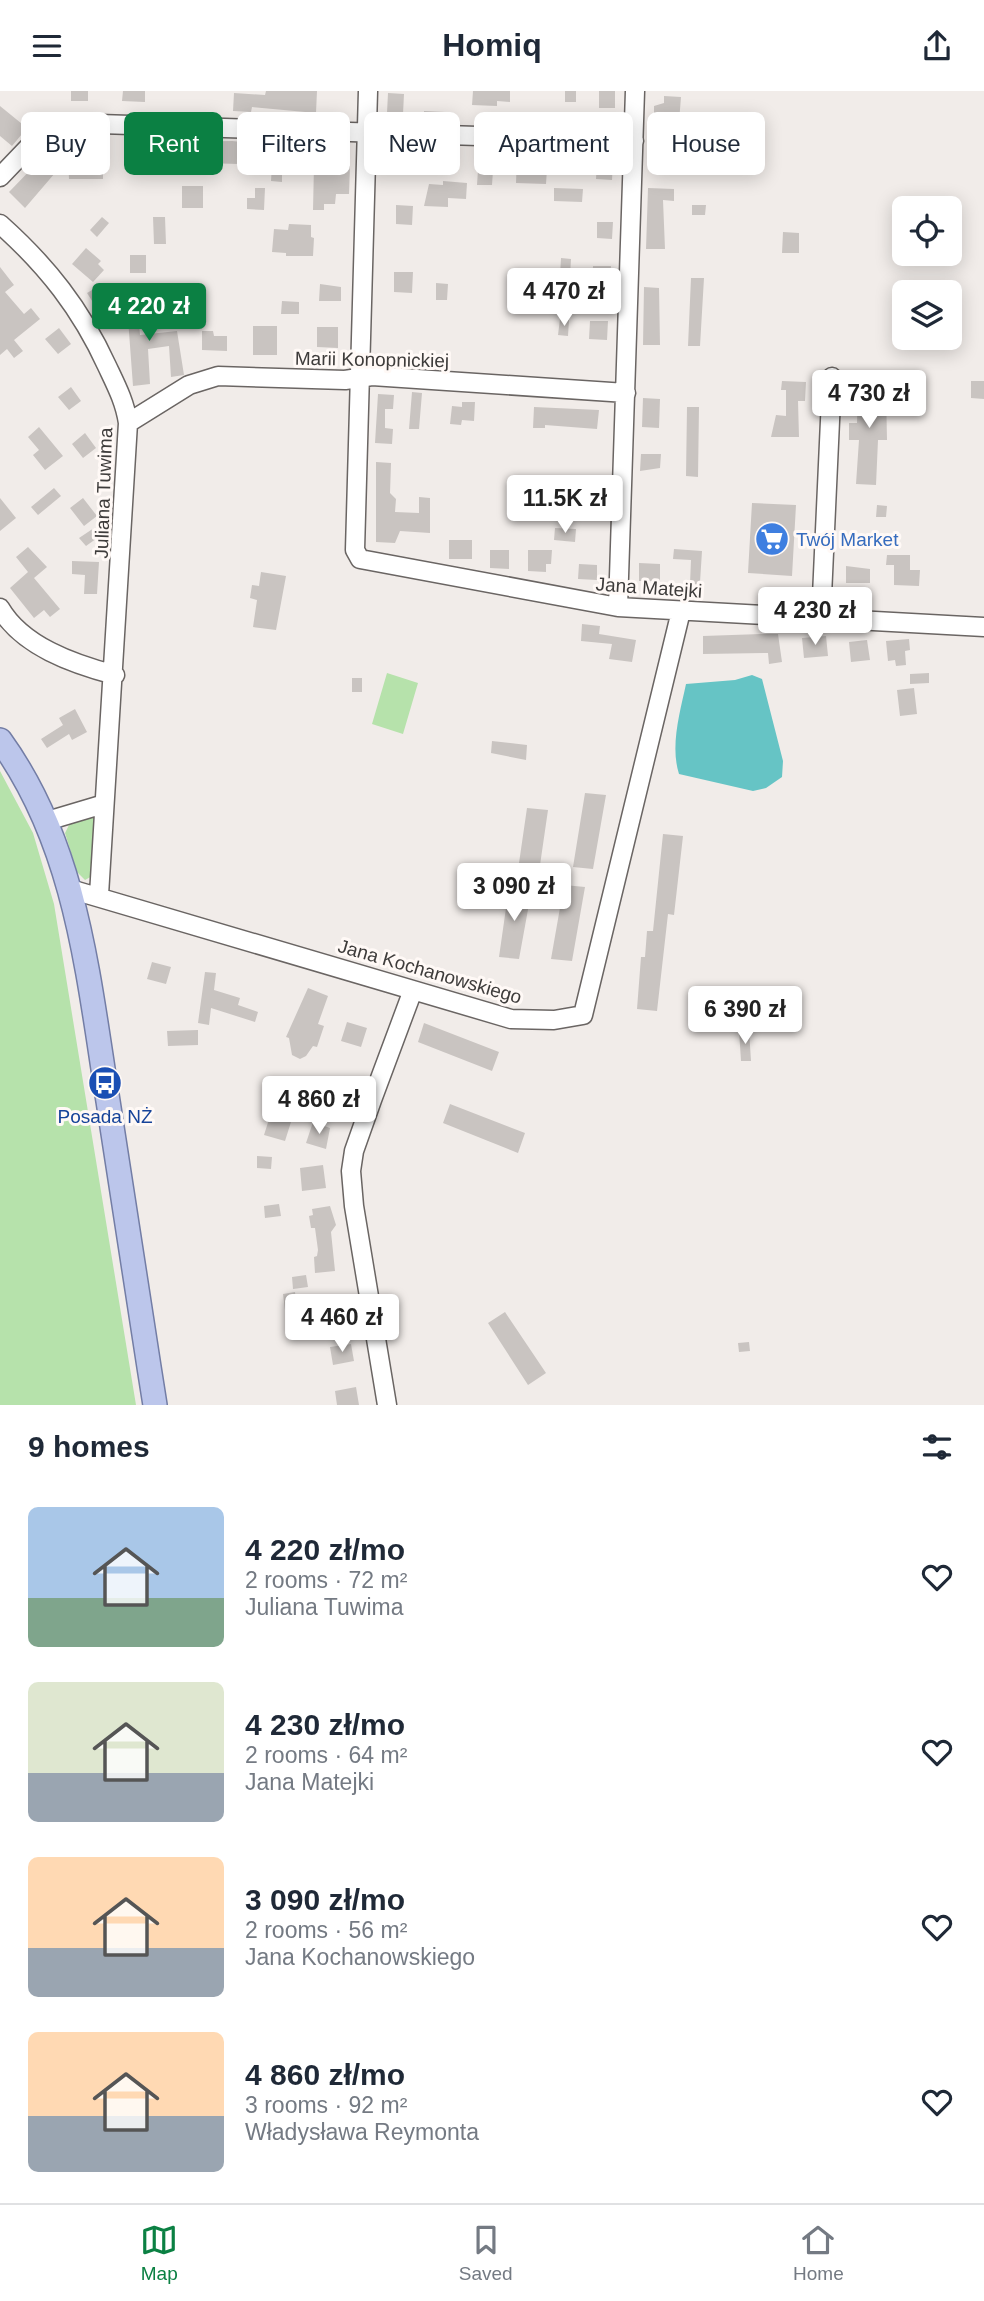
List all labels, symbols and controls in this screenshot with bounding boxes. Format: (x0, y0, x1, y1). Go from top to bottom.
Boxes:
icon: menu (28, 27, 66, 65)
text: Homiq (442, 27, 542, 63)
icon: share (918, 27, 956, 65)
chip: Buy (21, 112, 110, 175)
chip: Rent (124, 112, 223, 175)
chip: Filters (237, 112, 350, 175)
chip: New (364, 112, 460, 175)
chip: Apartment (474, 112, 633, 175)
chip: House (647, 112, 765, 175)
map controls (892, 196, 962, 350)
button: locate (892, 196, 962, 266)
pin: 4 470 zł (492, 268, 636, 328)
text: 4 470 zł (523, 278, 605, 304)
button: layers (892, 280, 962, 350)
pin: 4 220 zł (77, 283, 221, 343)
text: 4 220 zł (108, 293, 190, 319)
street label: Marii Konopnickiej (295, 348, 449, 371)
pin: 4 730 zł (797, 371, 941, 430)
text: 4 730 zł (828, 380, 910, 406)
street label: Juliana Tuwima (91, 427, 116, 559)
pin: 11.5K zł (493, 475, 637, 535)
text: 11.5K zł (523, 485, 607, 511)
supermarket icon: Twój Market (753, 520, 791, 558)
place label: Twój Market (796, 529, 899, 550)
street label: Jana Matejki (595, 573, 703, 602)
pin: 4 230 zł (743, 587, 887, 647)
text: 4 230 zł (774, 597, 856, 623)
pin: 3 090 zł (442, 863, 586, 923)
text: 3 090 zł (473, 873, 555, 899)
street label: Jana Kochanowskiego (336, 935, 524, 1008)
pin: 6 390 zł (673, 986, 817, 1046)
text: 6 390 zł (704, 996, 786, 1022)
bus stop icon: Posada NŻ (86, 1064, 124, 1102)
pin: 4 860 zł (247, 1077, 391, 1136)
text: 4 860 zł (278, 1086, 360, 1112)
place label: Posada NŻ (57, 1106, 153, 1127)
pin: 4 460 zł (270, 1295, 414, 1354)
text: 4 460 zł (301, 1304, 383, 1330)
icon: filters (918, 1428, 956, 1466)
text: 9 homes (28, 1430, 150, 1463)
text: 4 220 zł/mo (245, 1533, 405, 1566)
icon: home (84, 1535, 168, 1619)
icon: heart (918, 1558, 956, 1596)
text: 2 rooms · 72 m² (245, 1567, 407, 1593)
text: Juliana Tuwima (245, 1594, 404, 1620)
text: 4 230 zł/mo (245, 1708, 405, 1741)
icon: home (84, 1710, 168, 1794)
icon: heart (918, 1733, 956, 1771)
text: 2 rooms · 64 m² (245, 1742, 407, 1768)
text: Jana Matejki (245, 1769, 374, 1795)
text: 3 090 zł/mo (245, 1883, 405, 1916)
icon: home (84, 1885, 168, 1969)
icon: heart (918, 1908, 956, 1946)
text: 2 rooms · 56 m² (245, 1917, 407, 1943)
text: Jana Kochanowskiego (245, 1944, 475, 1970)
text: 4 860 zł/mo (245, 2058, 405, 2091)
icon: home (84, 2060, 168, 2144)
icon: heart (918, 2083, 956, 2121)
text: 3 rooms · 92 m² (245, 2092, 407, 2118)
text: Władysława Reymonta (245, 2119, 479, 2145)
tab: Map (140, 2221, 178, 2285)
tab: Saved (459, 2221, 513, 2285)
tab: Home (793, 2221, 844, 2285)

